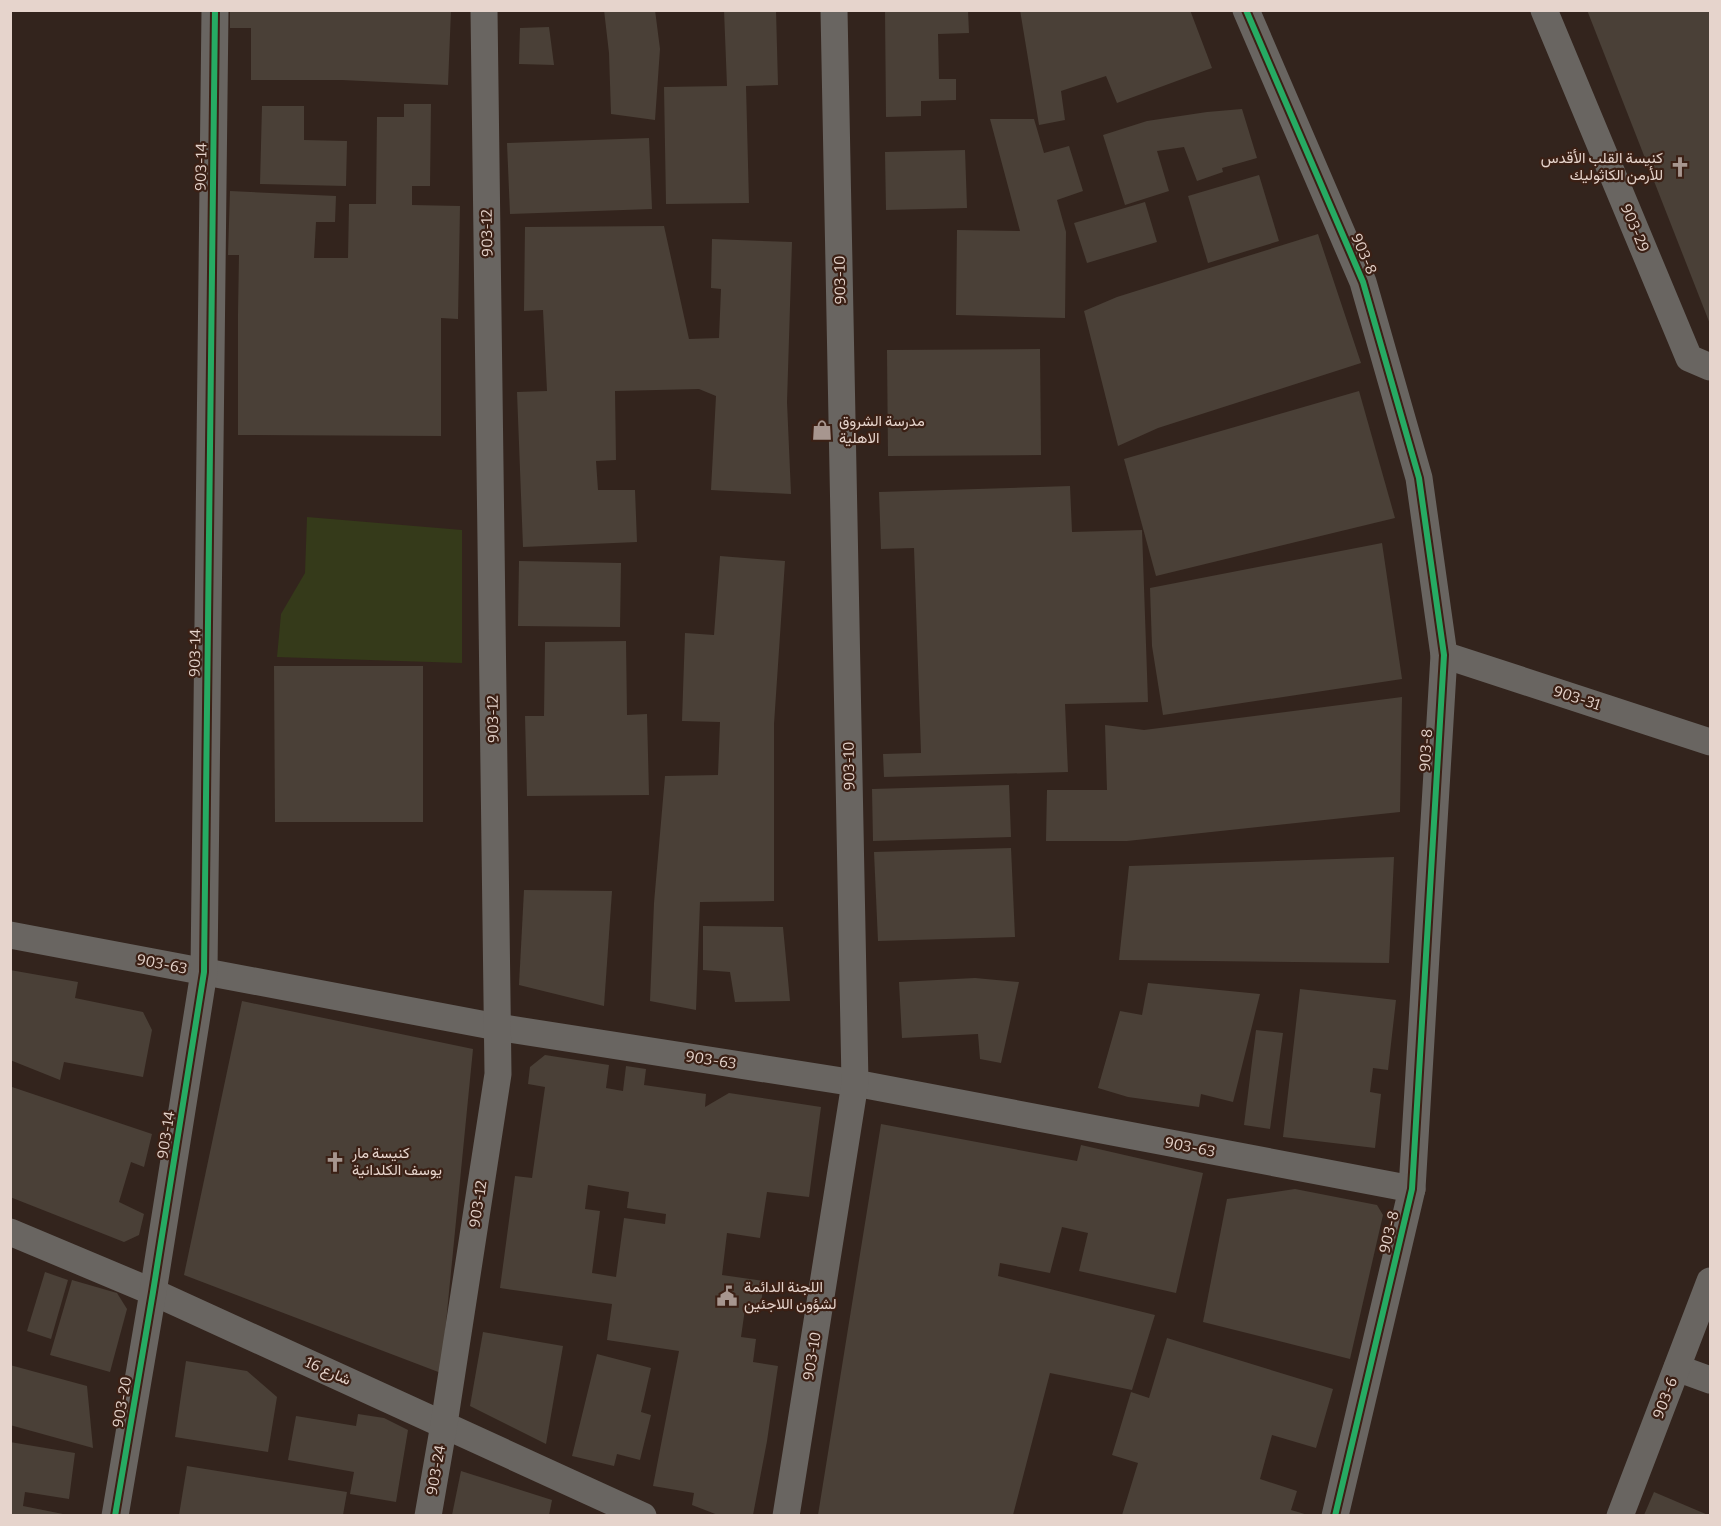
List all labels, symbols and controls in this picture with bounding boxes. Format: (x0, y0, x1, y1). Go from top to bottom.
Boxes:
street label: 903-14 (192, 143, 210, 191)
place label: كنيسة القلب الأقدس للأرمن الكاثوليك (1541, 149, 1663, 185)
church icon: كنيسة القلب الأقدس للأرمن الكاثوليك (1668, 155, 1692, 179)
street label: 903-29 (1617, 201, 1653, 255)
street label: 903-12 (478, 209, 496, 257)
street label: 903-8 (1347, 231, 1381, 277)
street label: 903-10 (831, 255, 849, 305)
place label: مدرسة الشروق الاهلية (839, 412, 925, 447)
shop icon: مدرسة الشروق الاهلية (810, 418, 834, 442)
street label: 903-14 (186, 629, 204, 677)
street label: 903-31 (1551, 682, 1603, 714)
street label: 903-12 (484, 695, 502, 743)
street label: 903-8 (1416, 728, 1436, 772)
street label: 903-10 (840, 741, 858, 791)
street label: 903-63 (135, 950, 189, 978)
street label: 903-63 (684, 1047, 738, 1073)
street label: 903-14 (153, 1110, 179, 1160)
street label: 903-63 (1163, 1133, 1217, 1161)
place label: كنيسة مار يوسف الكلدانية (351, 1144, 442, 1179)
church icon: كنيسة مار يوسف الكلدانية (323, 1150, 347, 1174)
street label: 903-12 (465, 1179, 491, 1229)
street label: 903-8 (1375, 1209, 1403, 1255)
place label: اللجنة الدائمة لشؤون اللاجئين (744, 1278, 837, 1314)
public building icon: اللجنة الدائمة لشؤون اللاجئين (715, 1284, 739, 1308)
street label: 903-10 (799, 1330, 825, 1382)
street label: شارع 16 (302, 1353, 354, 1391)
street label: 903-20 (109, 1375, 135, 1429)
street label: 903-6 (1649, 1375, 1681, 1421)
street label: 903-24 (423, 1443, 449, 1496)

